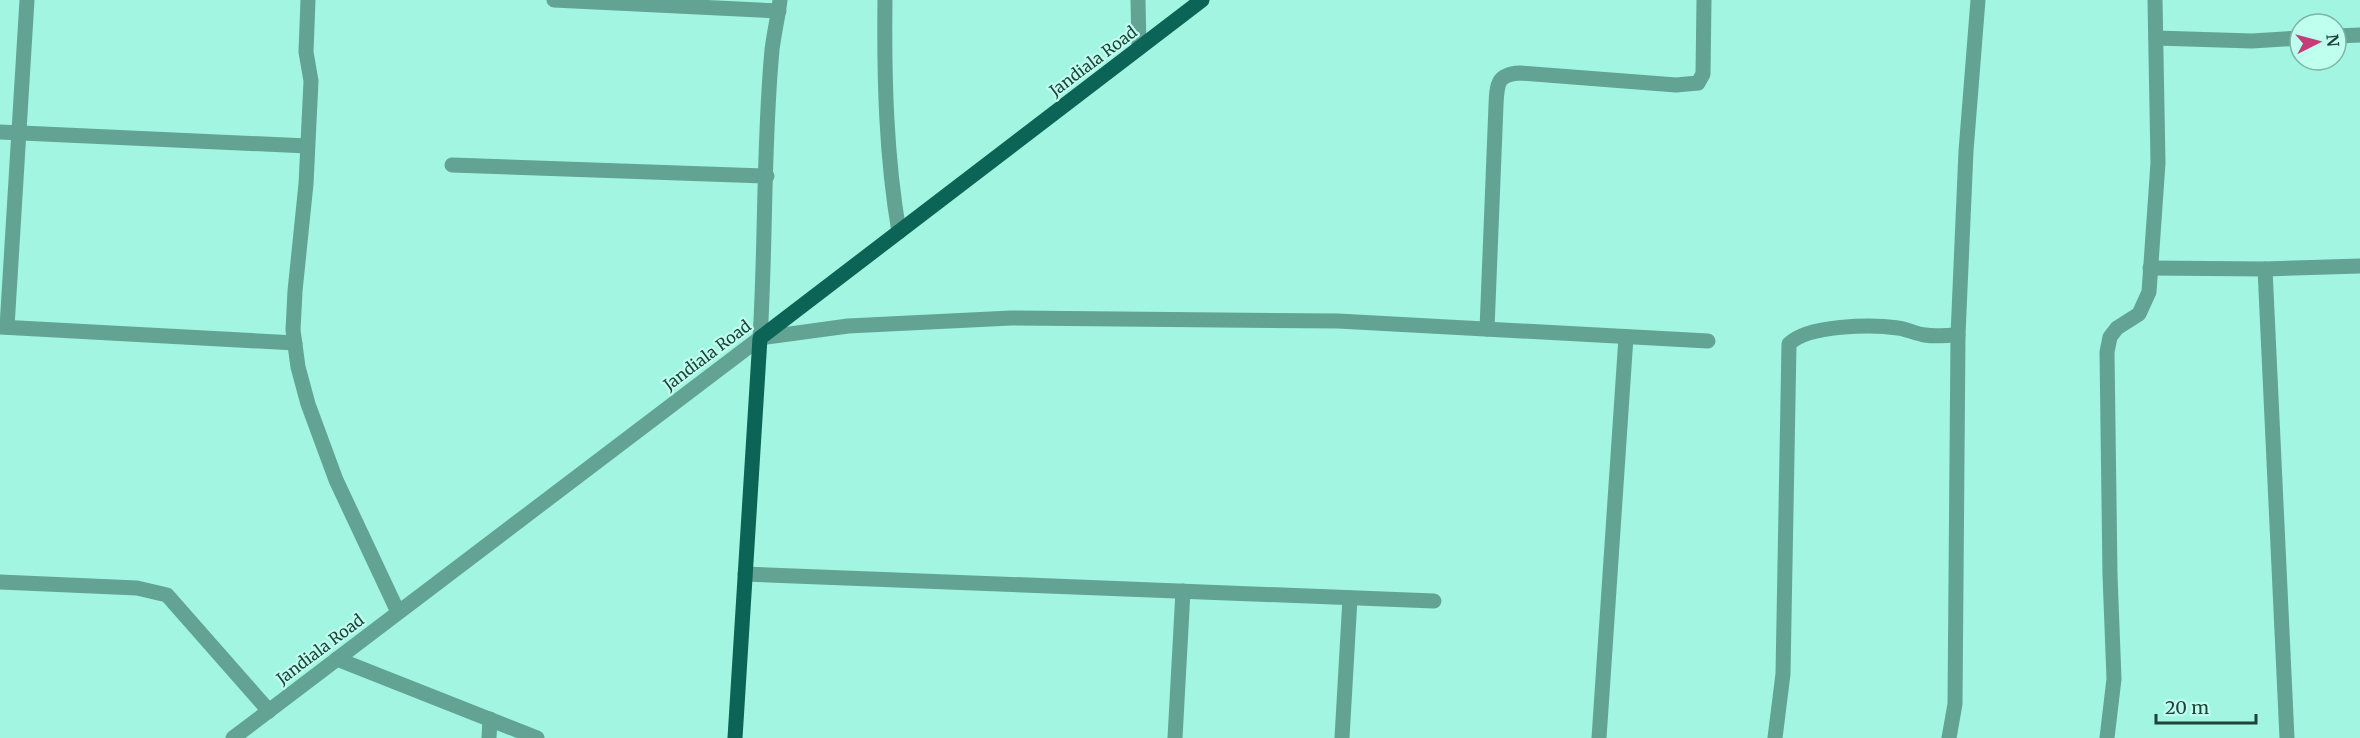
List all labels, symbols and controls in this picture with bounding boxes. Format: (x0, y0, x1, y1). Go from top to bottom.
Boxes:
north arrow (2288, 12, 2348, 72)
street label: Jandiala Road (1045, 21, 1141, 101)
text: N (2322, 33, 2344, 48)
street label: Jandiala Road (659, 315, 755, 395)
street label: Jandiala Road (272, 609, 368, 689)
scale bar (2156, 687, 2256, 725)
text: 20 m (2165, 696, 2209, 719)

